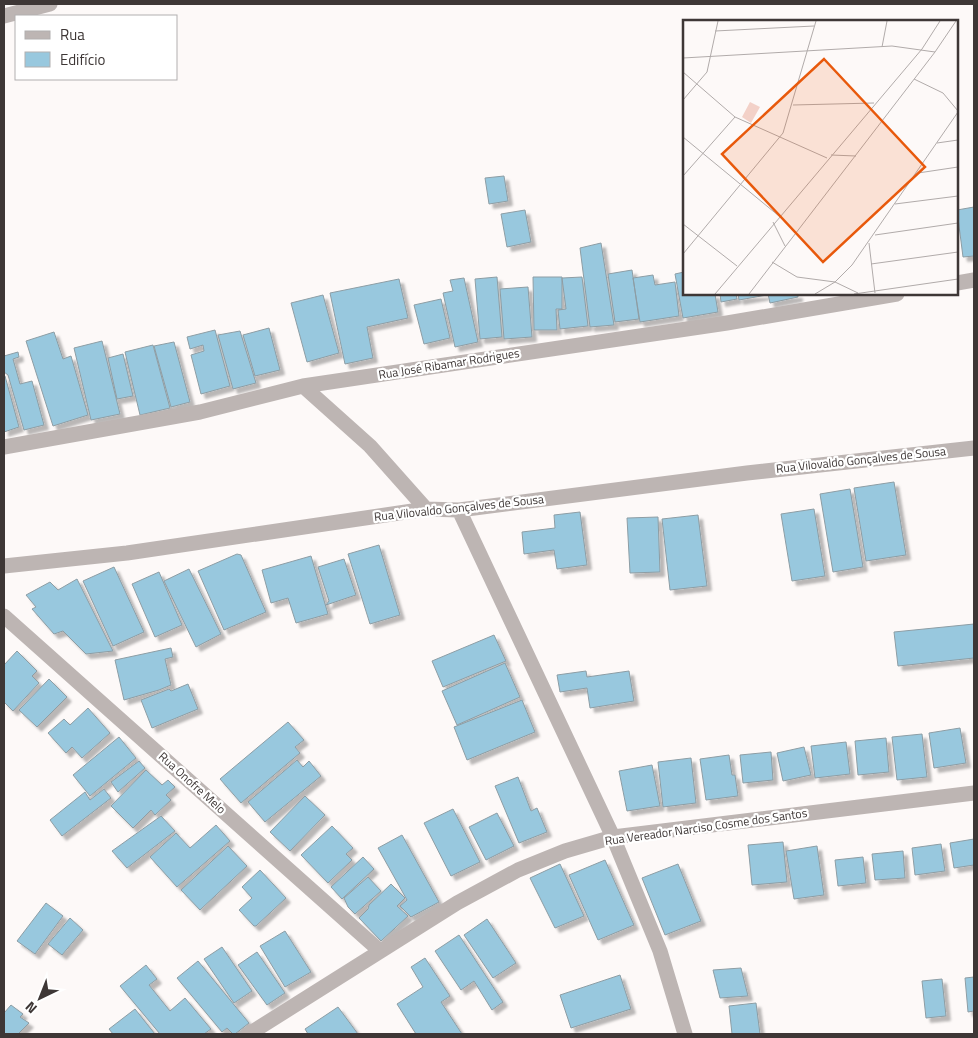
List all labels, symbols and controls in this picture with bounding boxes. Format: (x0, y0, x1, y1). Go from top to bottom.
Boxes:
legend (15, 15, 178, 80)
inset map (683, 20, 958, 295)
text: Rua (60, 23, 85, 46)
text: Edifício (60, 48, 105, 71)
street label: Rua José Ribamar Rodrigues (377, 343, 521, 384)
street label: Rua Vilovaldo Gonçalves de Sousa (775, 441, 947, 478)
street label: Rua Vilovaldo Gonçalves de Sousa (373, 489, 545, 526)
street label: Rua Onofre Melo (154, 747, 230, 818)
street label: Rua Vereador Narciso Cosme dos Santos (603, 803, 809, 850)
north arrow (15, 973, 65, 1023)
text: N (20, 997, 42, 1019)

